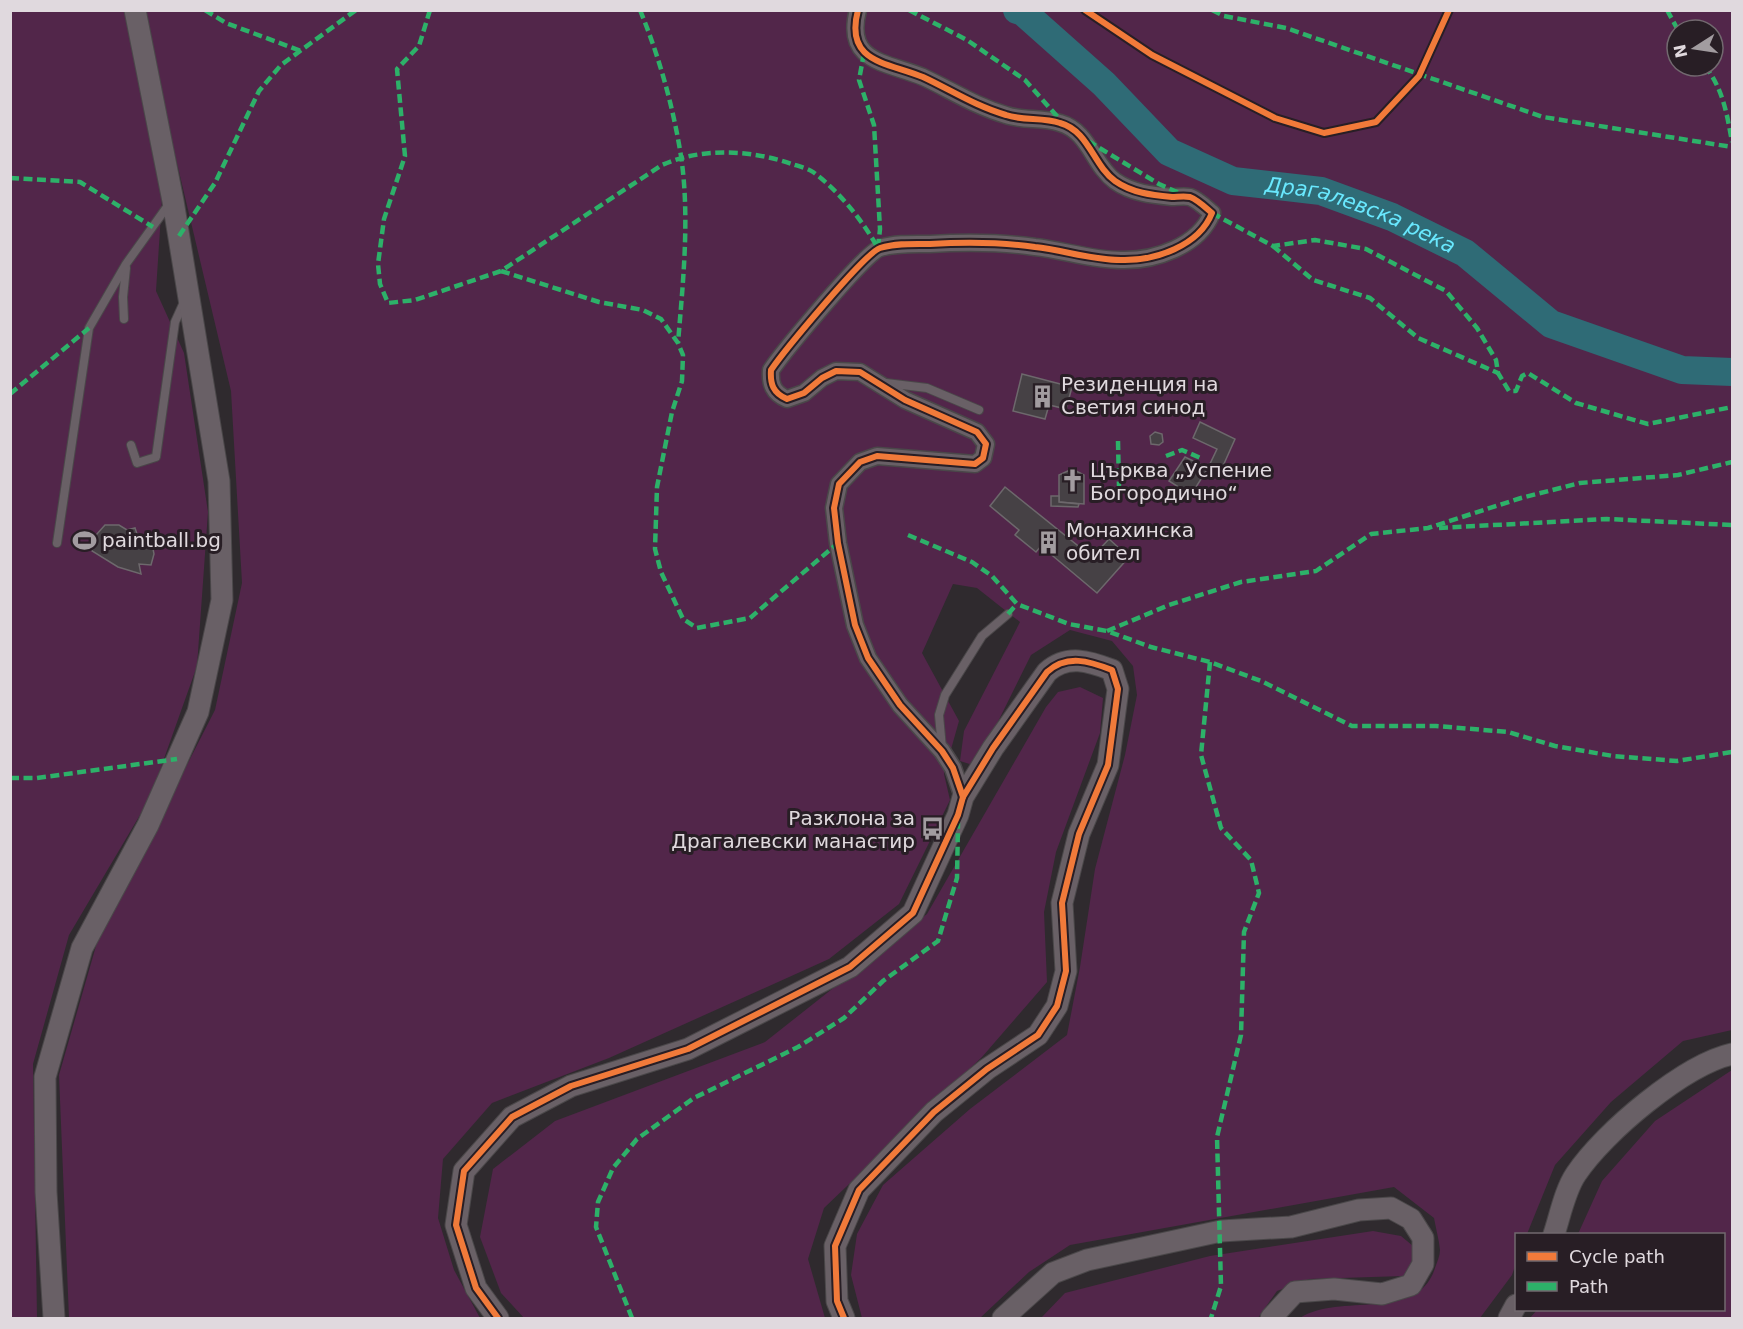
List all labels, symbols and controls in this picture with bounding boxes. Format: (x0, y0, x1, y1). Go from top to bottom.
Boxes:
north arrow (1665, 18, 1725, 78)
text: N (1670, 42, 1692, 60)
water label: Драгалевска река (1263, 173, 1459, 258)
place label: Резиденция на Светия синод (1061, 372, 1219, 419)
building icon: Резиденция на Светия синод (1030, 383, 1056, 409)
place label: Църква „Успение Богородично“ (1090, 458, 1272, 505)
church icon: Църква „Успение Богородично“ (1059, 468, 1085, 494)
place label: Монахинска обител (1066, 518, 1194, 565)
sports icon: paintball.bg (71, 527, 97, 553)
place label: paintball.bg (102, 528, 221, 552)
building icon: Монахинска обител (1035, 529, 1061, 555)
place label: Разклона за Драгалевски манастир (671, 806, 915, 853)
bus stop icon: Разклона за Драгалевски манастир (920, 816, 946, 842)
legend (1515, 1233, 1725, 1311)
text: Cycle path (1569, 1246, 1665, 1267)
text: Path (1569, 1276, 1609, 1297)

